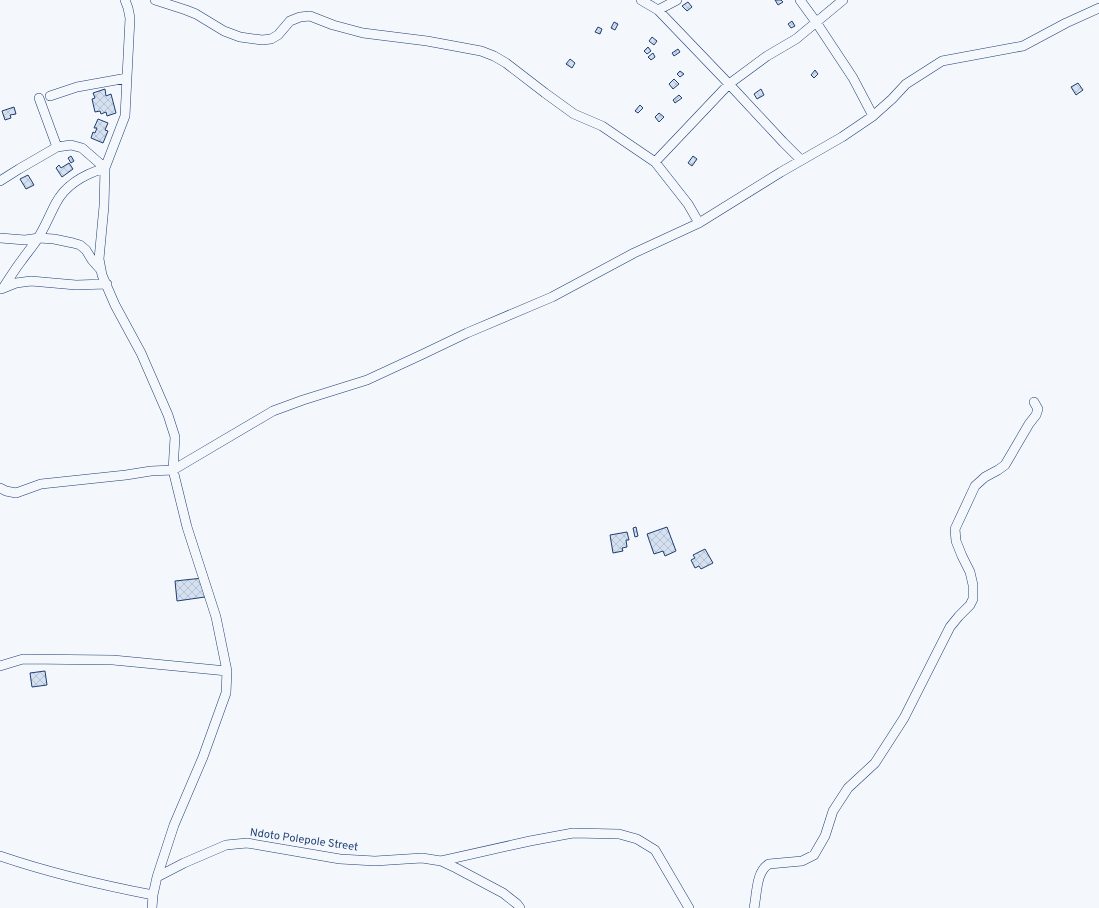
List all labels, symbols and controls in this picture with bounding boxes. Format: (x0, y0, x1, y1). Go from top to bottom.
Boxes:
street label: Ndoto Polepole Street (249, 825, 359, 855)

